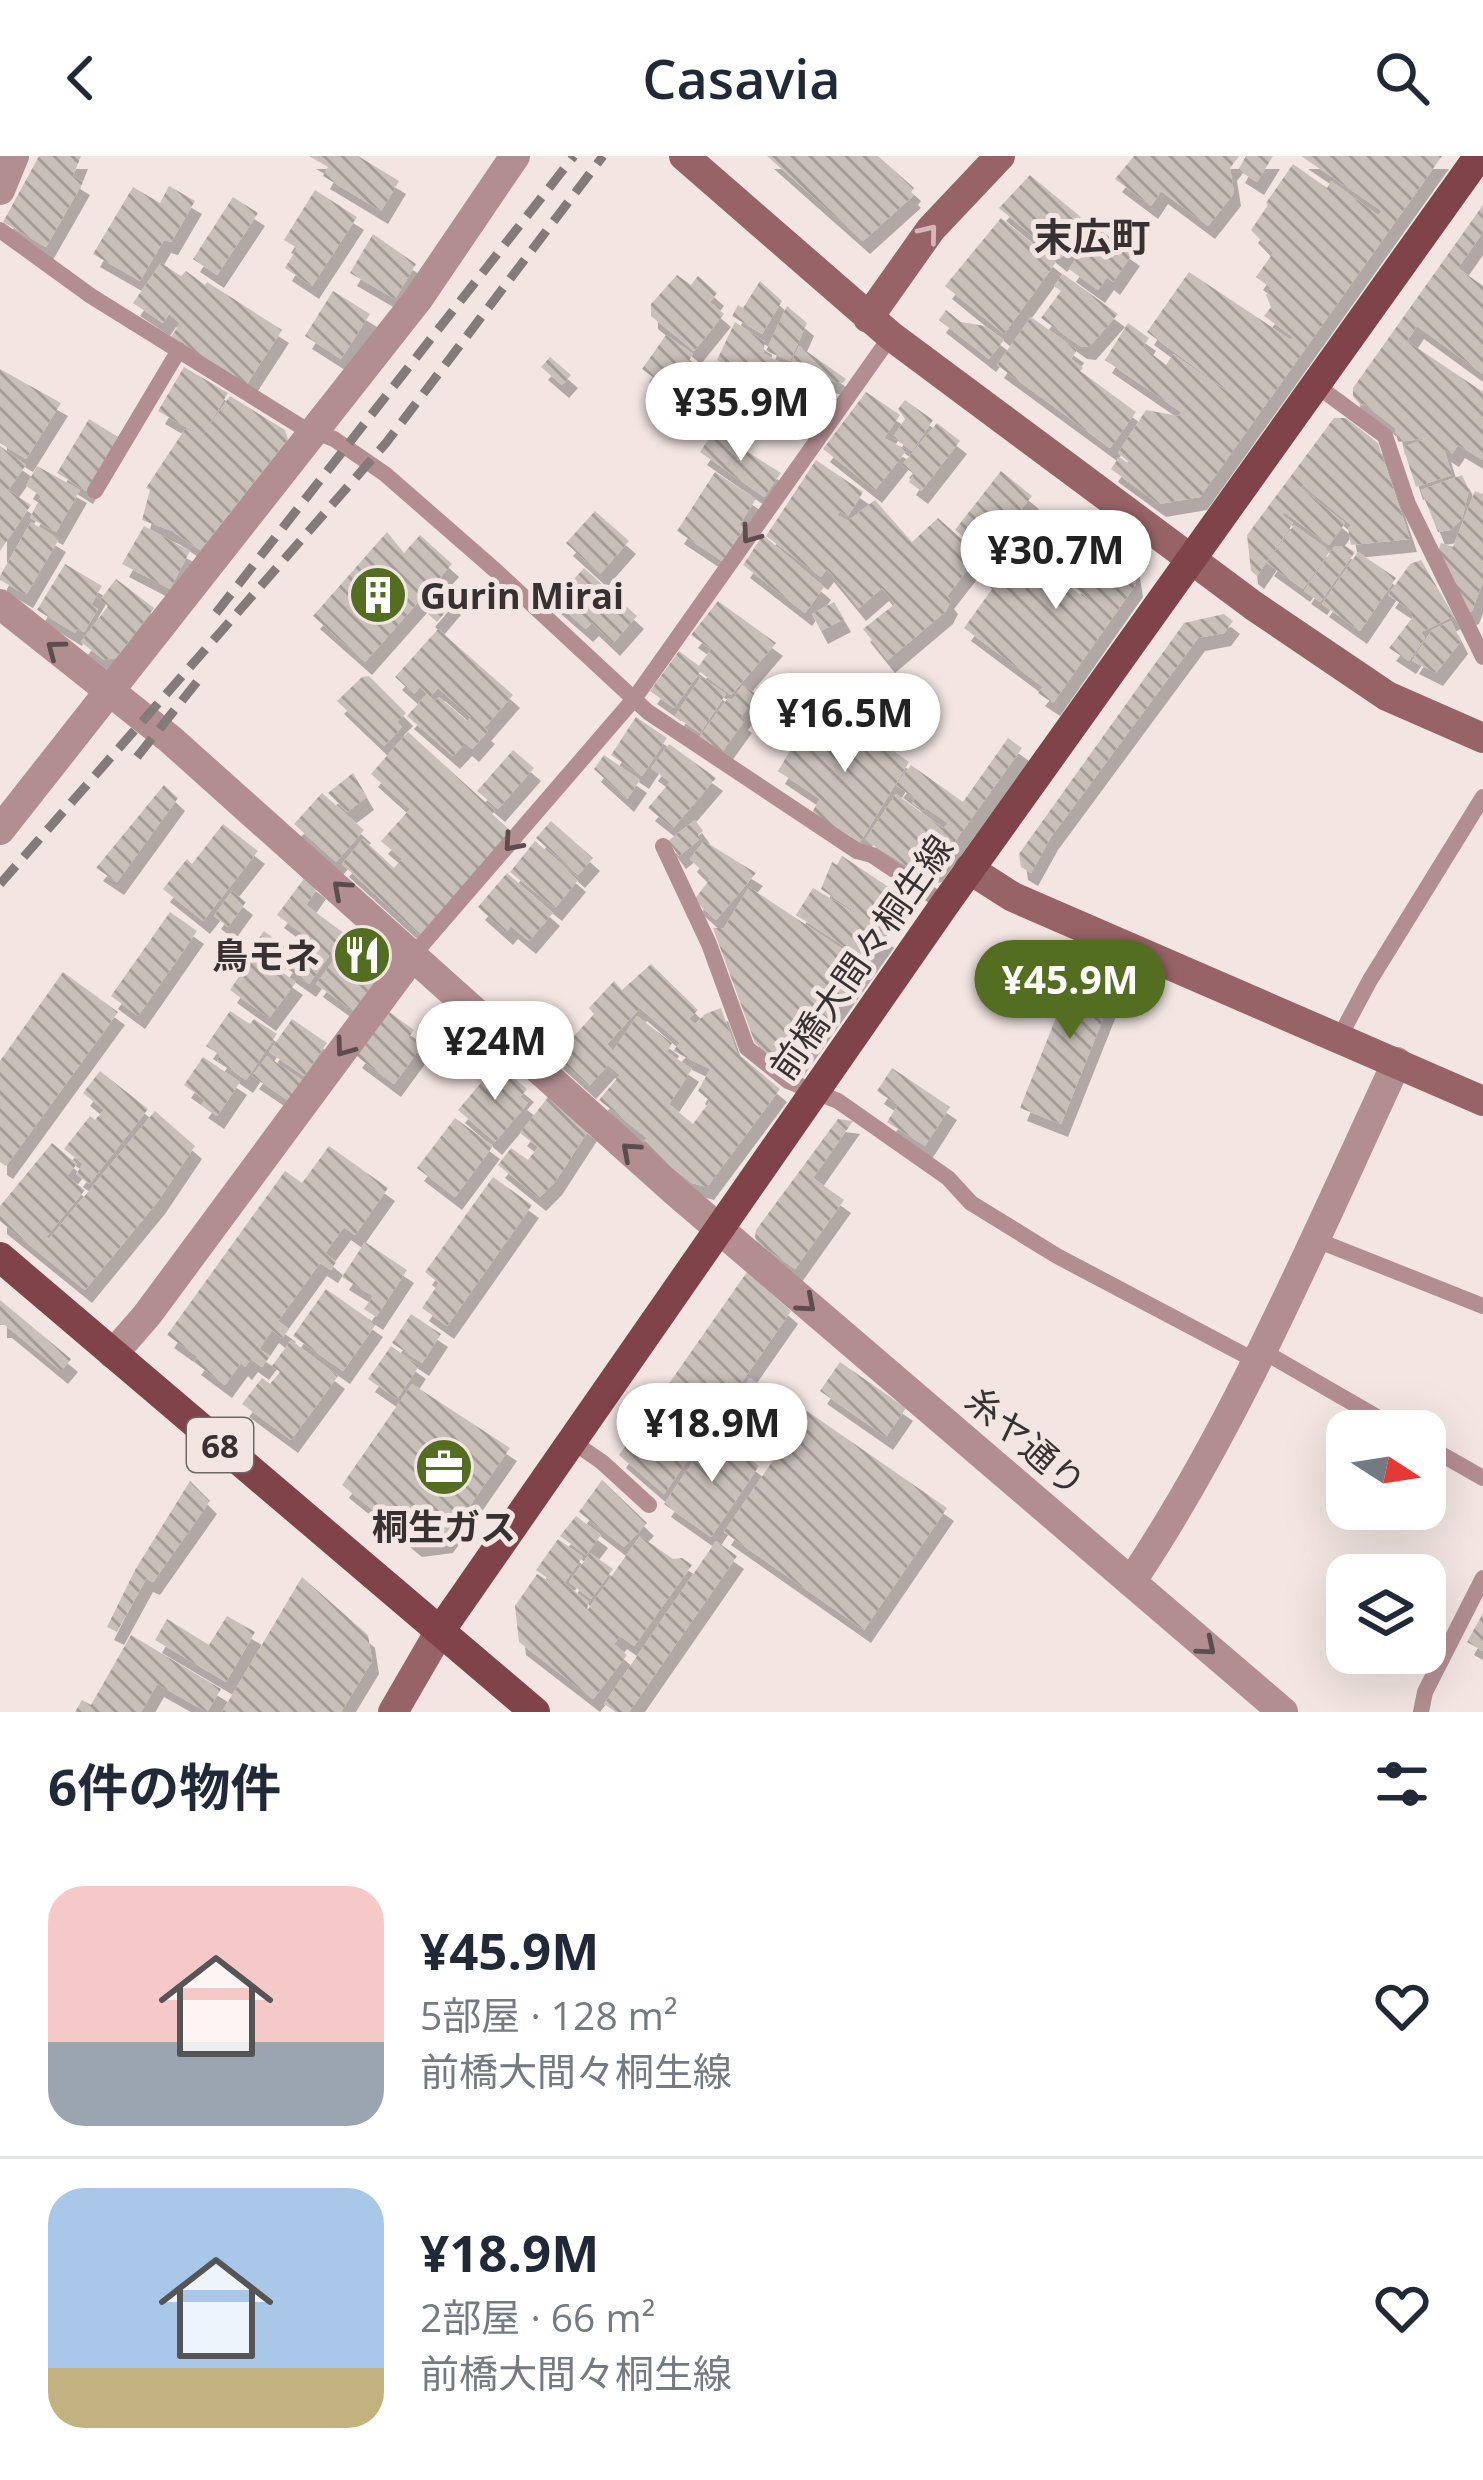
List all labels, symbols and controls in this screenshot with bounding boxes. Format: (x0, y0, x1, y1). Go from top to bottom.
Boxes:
text: Casavia (642, 41, 841, 115)
icon: back (48, 45, 114, 111)
icon: search (1369, 45, 1435, 111)
district label: 末広町 (1033, 209, 1151, 262)
one-way arrow (914, 224, 936, 246)
pin: ¥35.9M (643, 362, 839, 464)
text: ¥35.9M (672, 374, 810, 427)
pin: ¥30.7M (958, 510, 1154, 612)
one-way arrow (743, 522, 765, 543)
text: ¥30.7M (987, 522, 1125, 575)
building icon: Gurin Mirai (347, 564, 409, 626)
place label: Gurin Mirai (420, 571, 624, 620)
one-way arrow (47, 642, 69, 663)
pin: ¥16.5M (747, 673, 943, 775)
text: ¥16.5M (776, 685, 914, 738)
street label: 前橋大間々桐生線 (758, 825, 964, 1089)
one-way arrow (505, 829, 526, 850)
one-way arrow (333, 882, 355, 903)
restaurant icon: 鳥モネ (331, 924, 393, 986)
place label: 鳥モネ (212, 931, 320, 980)
pin: ¥45.9M (972, 940, 1168, 1042)
text: ¥45.9M (1001, 952, 1139, 1005)
pin: ¥24M (424, 1001, 566, 1103)
text: ¥24M (443, 1013, 547, 1066)
one-way arrow (337, 1035, 359, 1056)
one-way arrow (623, 1144, 644, 1165)
one-way arrow (793, 1290, 815, 1312)
street label: 糸ヤ通り (956, 1375, 1096, 1507)
pin: ¥18.9M (614, 1383, 810, 1485)
text: ¥18.9M (643, 1395, 781, 1448)
north arrow (1326, 1410, 1446, 1530)
map controls (1326, 1410, 1446, 1674)
road number: 68 (187, 1418, 253, 1472)
office icon: 桐生ガス (413, 1436, 475, 1498)
place label: 桐生ガス (372, 1502, 516, 1551)
button: layers (1326, 1554, 1446, 1674)
one-way arrow (1193, 1633, 1215, 1654)
text: 6件の物件 (48, 1751, 281, 1821)
icon: filters (1369, 1751, 1435, 1817)
text: ¥45.9M (420, 1915, 599, 1985)
icon: home (144, 1934, 288, 2078)
icon: heart (1369, 1973, 1435, 2039)
text: 5部屋 · 128 m² (420, 1988, 678, 2041)
text: 前橋大間々桐生線 (420, 2044, 732, 2097)
text: ¥18.9M (420, 2217, 599, 2287)
icon: home (144, 2236, 288, 2380)
icon: heart (1369, 2275, 1435, 2341)
text: 2部屋 · 66 m² (420, 2290, 655, 2343)
text: 前橋大間々桐生線 (420, 2346, 732, 2399)

